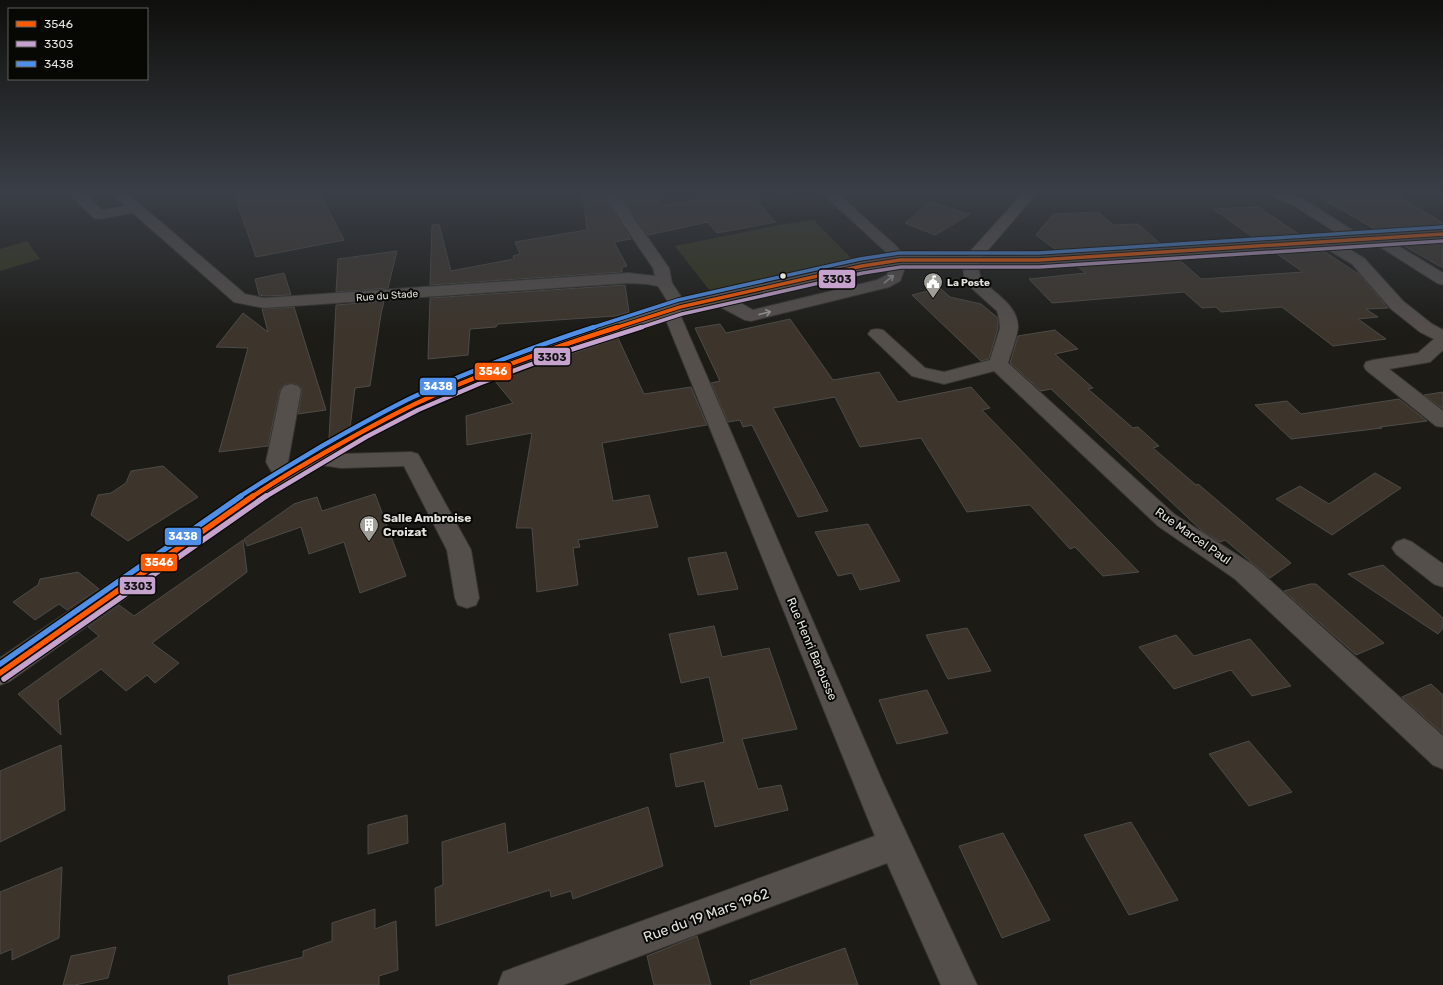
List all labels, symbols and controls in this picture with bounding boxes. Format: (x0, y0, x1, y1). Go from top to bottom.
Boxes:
legend (8, 8, 148, 80)
text: 3546 (44, 17, 73, 31)
text: 3303 (44, 37, 73, 51)
text: 3438 (44, 57, 74, 71)
line badge: 3303 (818, 269, 856, 289)
unlabelled marker (778, 271, 788, 281)
public building icon: La Poste (922, 271, 944, 299)
text: 3303 (822, 273, 852, 286)
one-way arrow (884, 275, 895, 283)
place label: La Poste (947, 277, 990, 289)
street label: Rue du Stade (356, 288, 419, 304)
one-way arrow (758, 309, 771, 316)
line badge: 3303 (533, 347, 571, 366)
text: 3303 (537, 351, 567, 364)
line badge: 3546 (474, 362, 512, 381)
text: 3546 (478, 365, 508, 378)
line badge: 3438 (419, 377, 457, 396)
text: 3438 (423, 380, 453, 393)
street label: Rue Marcel Paul (1153, 505, 1233, 567)
place label: Salle Ambroise Croizat (383, 511, 471, 539)
building icon: Salle Ambroise Croizat (358, 514, 380, 542)
line badge: 3438 (164, 527, 202, 546)
text: 3438 (168, 530, 198, 543)
line badge: 3546 (140, 553, 178, 572)
text: 3546 (144, 556, 174, 569)
line badge: 3303 (119, 576, 156, 595)
text: 3303 (123, 580, 153, 593)
street label: Rue Henri Barbusse (784, 596, 840, 703)
street label: Rue du 19 Mars 1962 (641, 885, 771, 946)

